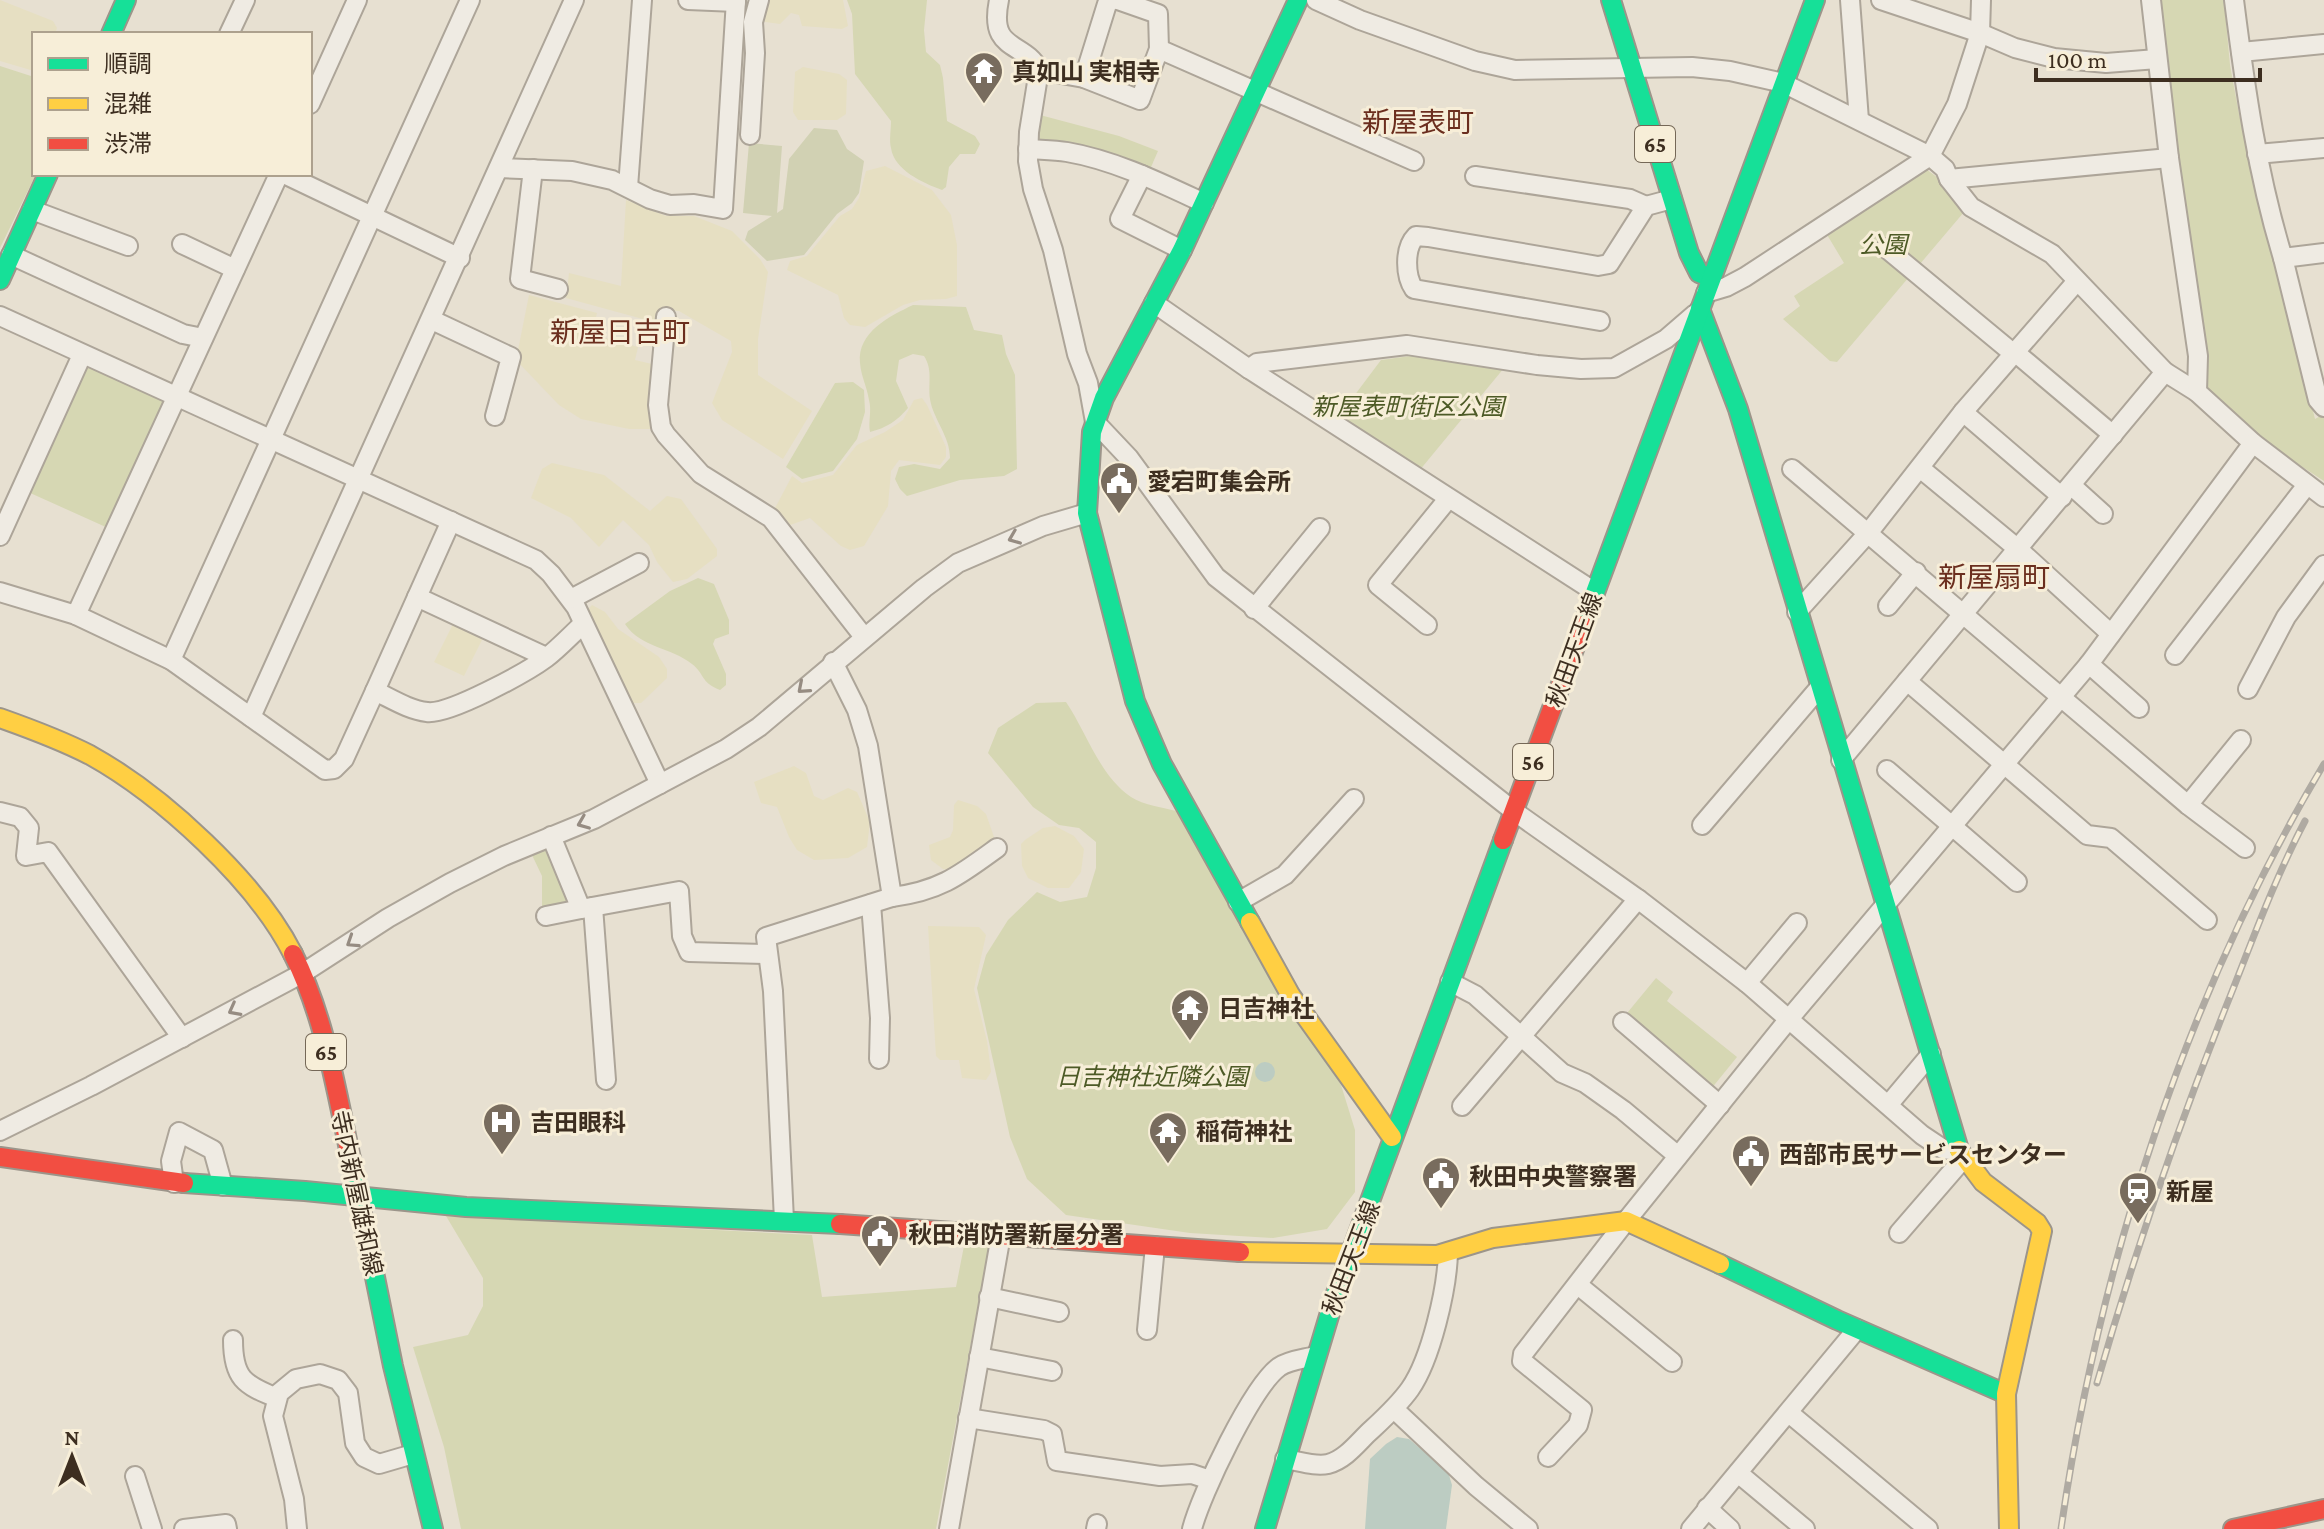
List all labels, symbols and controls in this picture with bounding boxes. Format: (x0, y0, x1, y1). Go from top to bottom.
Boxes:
legend (32, 32, 312, 176)
scale bar (2036, 32, 2260, 82)
text: 100 m (2048, 46, 2107, 73)
text: 順調 (104, 50, 152, 77)
temple icon: 真如山 実相寺 (963, 50, 1005, 105)
place label: 真如山 実相寺 (1012, 58, 1161, 85)
text: 混雑 (104, 90, 152, 117)
district label: 新屋表町 (1362, 107, 1474, 138)
road number: 65 (1635, 126, 1675, 162)
text: 渋滞 (104, 130, 152, 157)
park label: 公園 (1859, 231, 1910, 258)
district label: 新屋日吉町 (550, 317, 690, 348)
park label: 新屋表町街区公園 (1312, 393, 1507, 420)
public building icon: 愛宕町集会所 (1098, 460, 1140, 515)
place label: 愛宕町集会所 (1147, 468, 1291, 495)
one-way arrow (1008, 528, 1022, 544)
district label: 新屋扇町 (1938, 562, 2050, 593)
street label: 秋田天王線 (1541, 589, 1607, 711)
one-way arrow (798, 678, 813, 693)
road number: 56 (1513, 744, 1553, 780)
one-way arrow (577, 813, 591, 830)
one-way arrow (346, 932, 361, 947)
temple icon: 日吉神社 (1169, 987, 1211, 1042)
place label: 日吉神社 (1218, 995, 1314, 1022)
one-way arrow (228, 1000, 243, 1016)
road number: 65 (306, 1034, 346, 1070)
park label: 日吉神社近隣公園 (1056, 1063, 1251, 1090)
hospital icon: 吉田眼科 (481, 1101, 523, 1156)
street label: 寺内新屋雄和線 (326, 1108, 388, 1278)
place label: 吉田眼科 (530, 1109, 626, 1136)
temple icon: 稲荷神社 (1147, 1110, 1189, 1165)
place label: 稲荷神社 (1196, 1118, 1292, 1145)
public building icon: 西部市民サービスセンター (1730, 1133, 1772, 1188)
place label: 西部市民サービスセンター (1779, 1141, 2067, 1168)
public building icon: 秋田中央警察署 (1420, 1155, 1462, 1210)
place label: 秋田中央警察署 (1469, 1163, 1637, 1190)
station icon: 新屋 (2117, 1170, 2159, 1225)
place label: 新屋 (2166, 1178, 2214, 1205)
street label: 秋田天王線 (1317, 1197, 1385, 1319)
public building icon: 秋田消防署新屋分署 (859, 1213, 901, 1268)
place label: 秋田消防署新屋分署 (908, 1221, 1124, 1248)
north arrow (32, 1417, 112, 1497)
text: N (65, 1425, 80, 1450)

